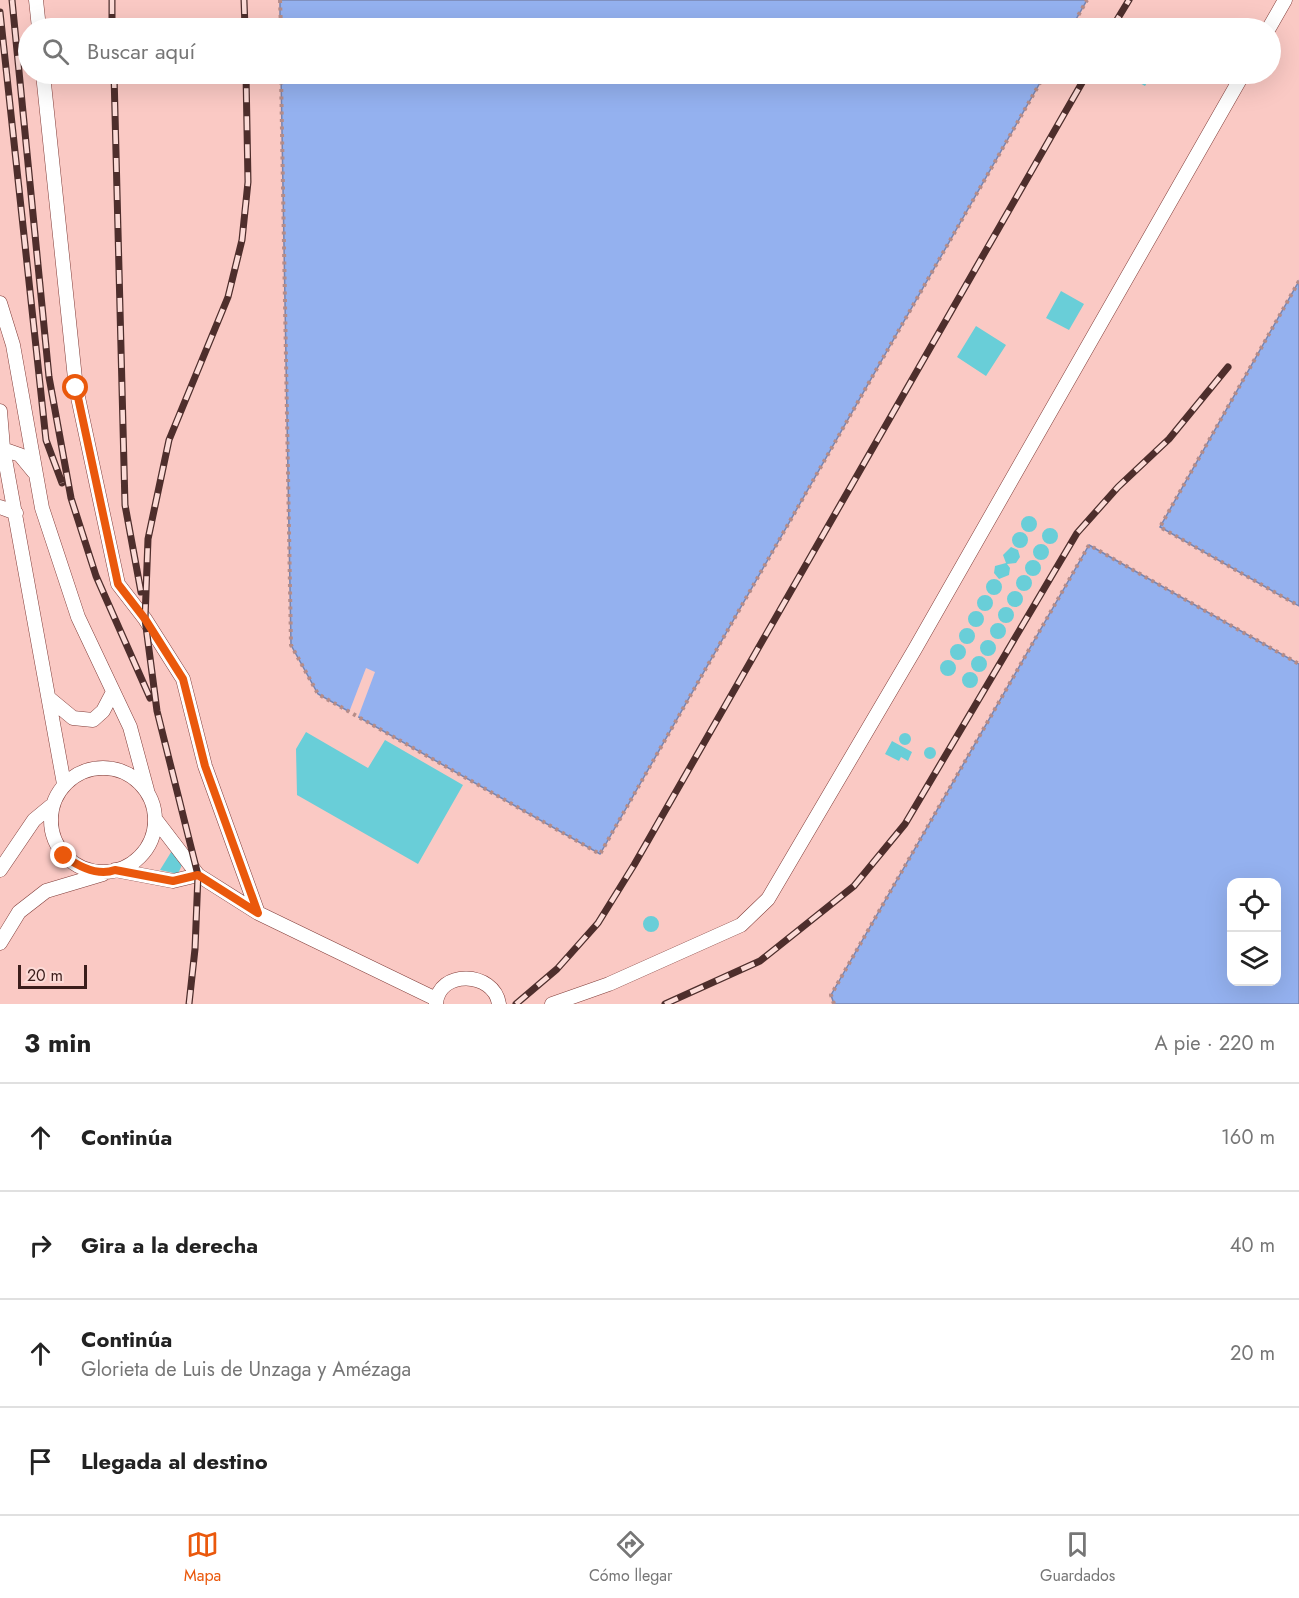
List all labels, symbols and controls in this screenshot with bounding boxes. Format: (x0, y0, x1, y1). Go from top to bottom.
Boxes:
search box (18, 18, 1281, 84)
icon: search (39, 35, 72, 68)
text: Buscar aquí (87, 35, 195, 67)
route start (62, 374, 88, 400)
route end (50, 842, 76, 868)
map controls (1227, 878, 1281, 986)
button: locate (1227, 878, 1281, 932)
button: layers (1227, 932, 1281, 986)
scale bar (18, 962, 87, 989)
text: 20 m (27, 964, 63, 987)
text: 3 min (24, 1024, 91, 1062)
text: A pie · 220 m (1155, 1029, 1275, 1058)
icon: ahead (24, 1121, 57, 1154)
text: Continúa (81, 1121, 172, 1153)
text: 160 m (1221, 1123, 1275, 1152)
icon: right (24, 1229, 57, 1262)
text: Gira a la derecha (81, 1229, 258, 1261)
text: 40 m (1230, 1231, 1275, 1260)
text: Continúa (81, 1323, 172, 1355)
icon: ahead (24, 1337, 57, 1370)
text: 20 m (1230, 1339, 1275, 1368)
text: Glorieta de Luis de Unzaga y Amézaga (81, 1355, 411, 1384)
icon: arrive (24, 1445, 57, 1478)
text: Llegada al destino (81, 1445, 268, 1477)
tab: Mapa (184, 1528, 221, 1587)
tab: Cómo llegar (589, 1528, 673, 1587)
tab: Guardados (1040, 1528, 1115, 1587)

